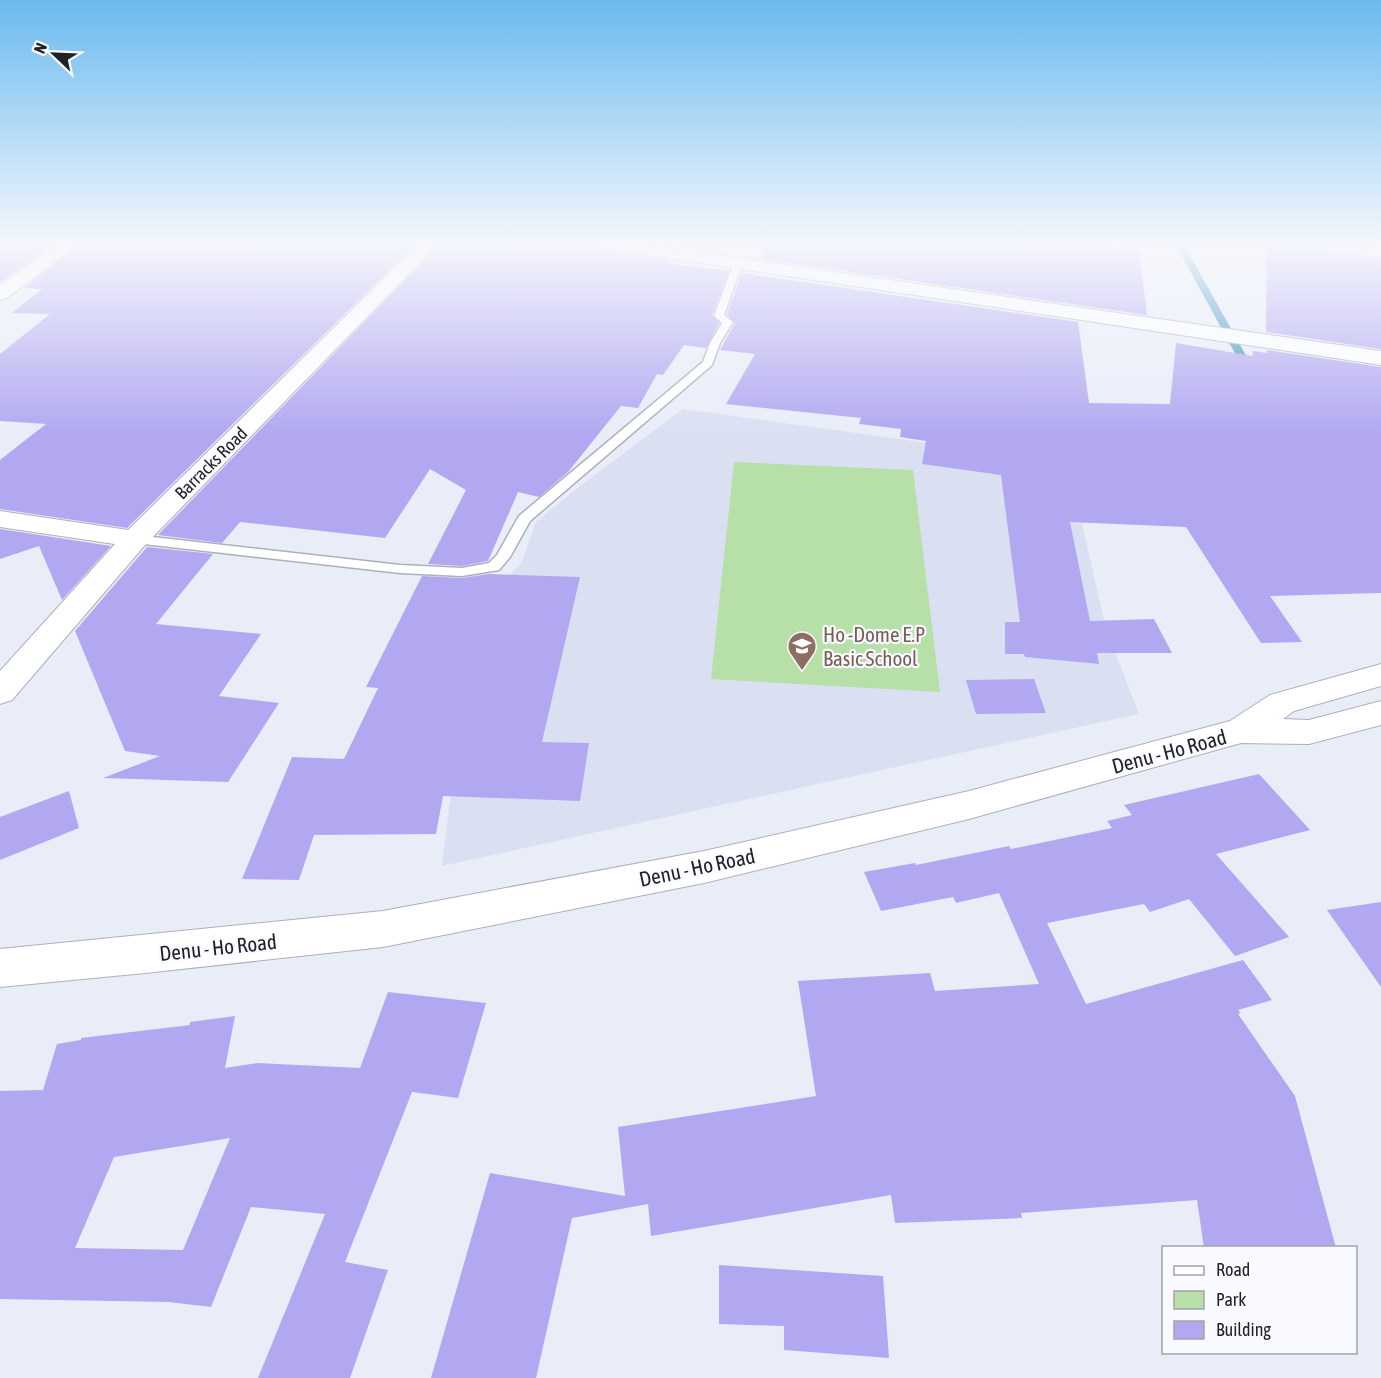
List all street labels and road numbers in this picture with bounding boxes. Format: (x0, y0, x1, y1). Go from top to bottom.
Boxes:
street label: Barracks Road (171, 423, 251, 503)
street label: Denu - Ho Road (1109, 724, 1229, 778)
street label: Denu - Ho Road (637, 843, 757, 891)
street label: Denu - Ho Road (158, 929, 278, 965)

